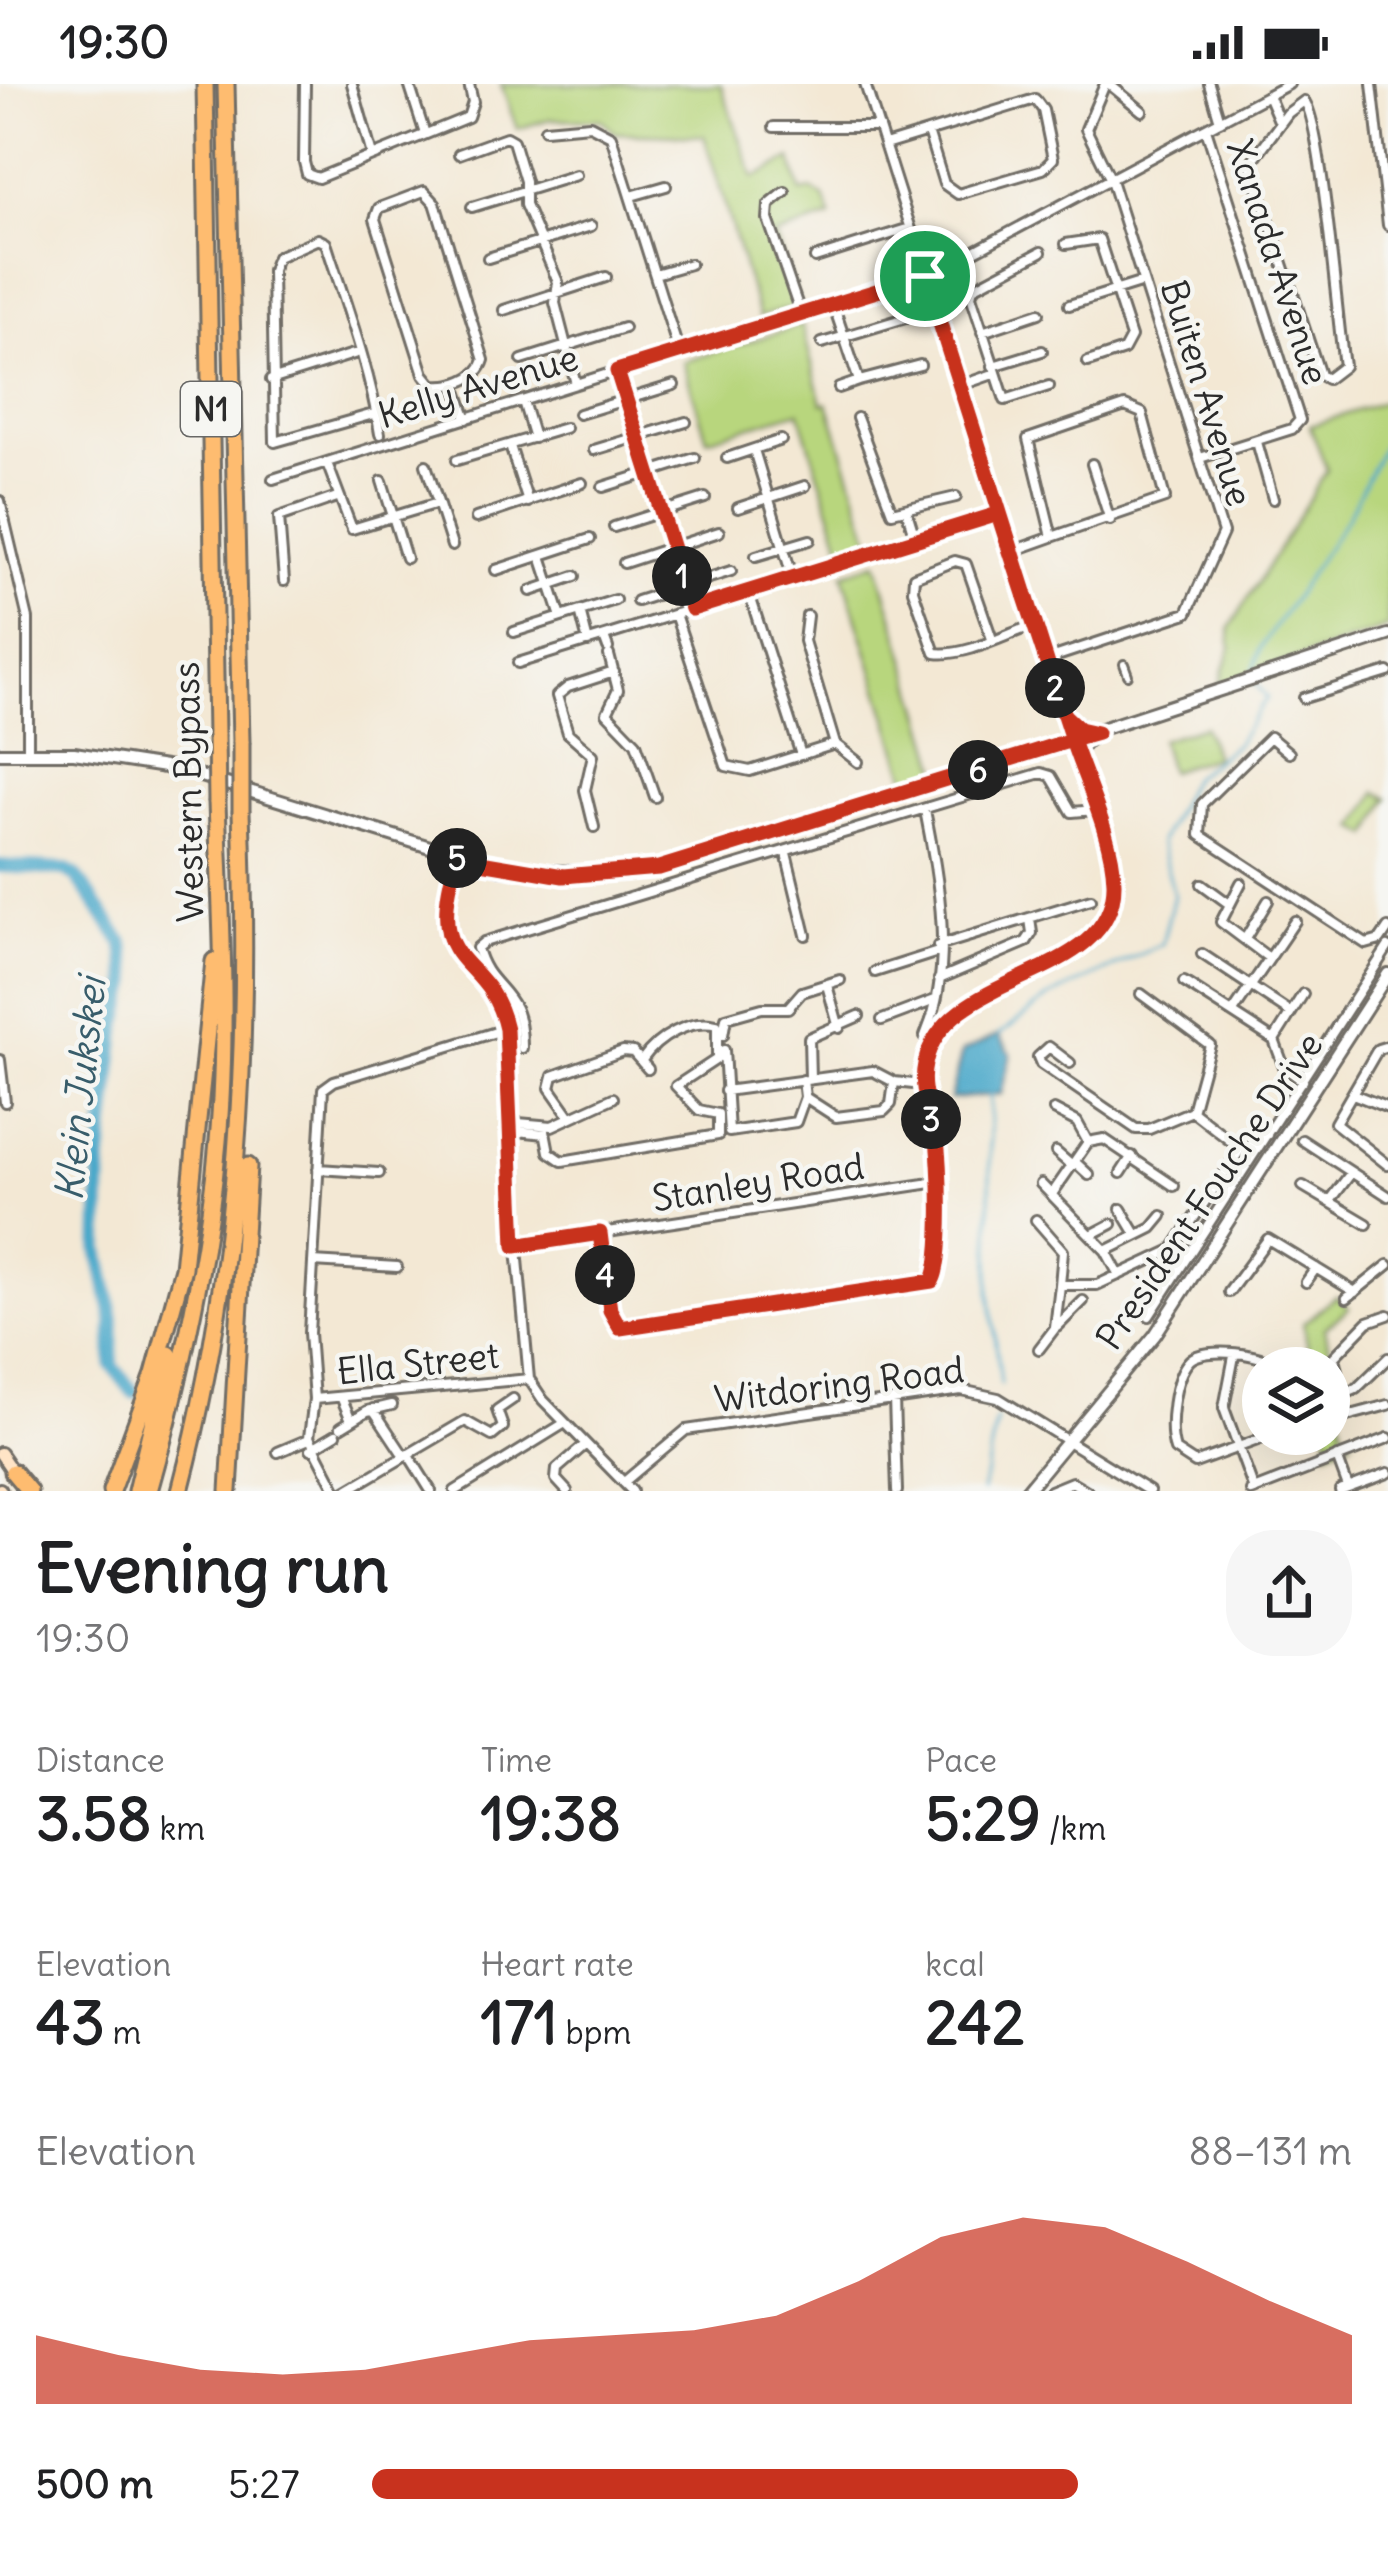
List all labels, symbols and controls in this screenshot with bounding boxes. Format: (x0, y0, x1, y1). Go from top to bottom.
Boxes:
text: 19:30 (60, 14, 169, 70)
street label: Xanada Avenue (1217, 134, 1338, 390)
pin (874, 225, 976, 327)
icon: arrive (892, 243, 958, 309)
street label: Buiten Avenue (1151, 275, 1262, 512)
street label: Kelly Avenue (373, 335, 584, 438)
road number: N1 (181, 382, 241, 436)
pin: 1 (652, 546, 712, 606)
text: 1 (675, 555, 689, 597)
pin: 2 (1025, 658, 1085, 718)
street label: Western Bypass (164, 661, 213, 923)
text: 2 (1046, 667, 1064, 709)
pin: 6 (948, 740, 1008, 800)
text: 6 (968, 749, 988, 791)
pin: 5 (427, 828, 487, 888)
text: 5 (448, 837, 466, 879)
water label: Klein Jukskei (44, 971, 117, 1203)
street label: President Fouche Drive (1087, 1024, 1332, 1358)
pin: 3 (901, 1089, 961, 1149)
text: 3 (922, 1098, 940, 1140)
street label: Stanley Road (649, 1144, 867, 1221)
pin: 4 (575, 1245, 635, 1305)
text: 4 (595, 1254, 615, 1296)
street label: Ella Street (335, 1333, 501, 1394)
street label: Witdoring Road (712, 1347, 966, 1422)
map controls (1242, 1347, 1350, 1455)
button: layers (1242, 1347, 1350, 1455)
text: Evening run (36, 1527, 389, 1610)
button: share (1226, 1530, 1352, 1656)
text: 19:30 (36, 1614, 131, 1663)
text: Distance (36, 1739, 165, 1781)
text: Time (481, 1739, 552, 1781)
text: Pace (925, 1739, 997, 1781)
text: 3.58 (36, 1781, 152, 1856)
text: 19:38 (481, 1781, 621, 1856)
text: 5:29 (925, 1781, 1041, 1856)
text: km (152, 1807, 205, 1849)
text: /km (1041, 1807, 1106, 1849)
text: Elevation (36, 1943, 171, 1985)
text: Heart rate (481, 1943, 634, 1985)
text: kcal (925, 1943, 985, 1985)
text: 43 (36, 1985, 105, 2060)
text: 171 (481, 1985, 558, 2060)
text: 242 (925, 1985, 1025, 2060)
text: m (105, 2011, 142, 2053)
text: bpm (558, 2011, 632, 2053)
text: Elevation (36, 2127, 196, 2176)
text: 88–131 m (1189, 2127, 1352, 2176)
text: 500 m (36, 2460, 153, 2509)
text: 5:27 (228, 2460, 300, 2509)

